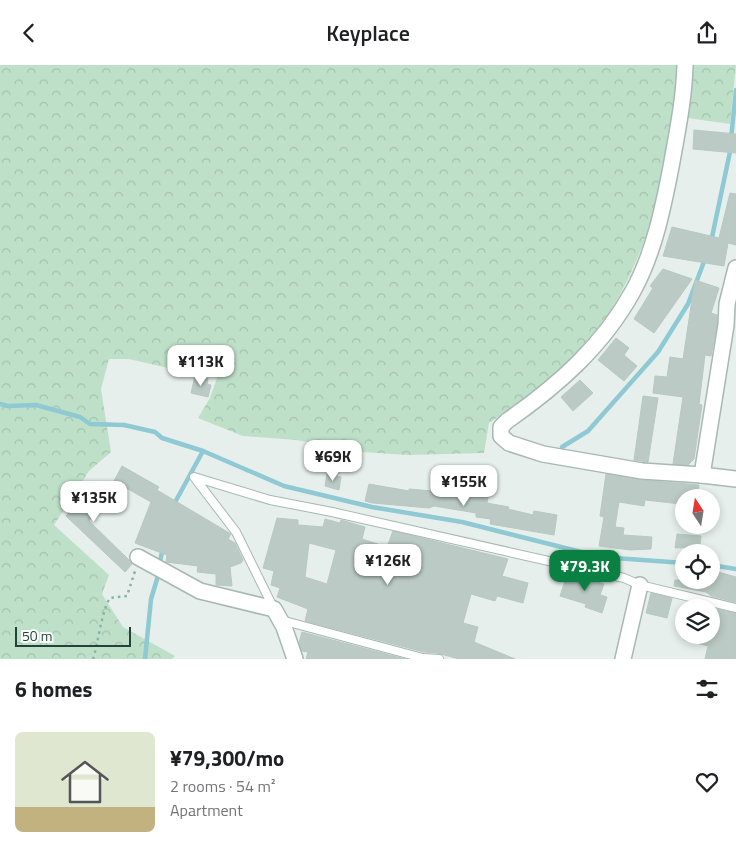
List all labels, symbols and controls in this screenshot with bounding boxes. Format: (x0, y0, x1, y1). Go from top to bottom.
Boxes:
text: Keyplace (326, 16, 410, 50)
icon: back (15, 19, 43, 47)
icon: share (693, 19, 721, 47)
pin: ¥113K (166, 345, 236, 387)
text: ¥113K (178, 349, 224, 373)
pin: ¥69K (303, 439, 363, 482)
text: ¥69K (315, 444, 351, 468)
pin: ¥155K (429, 465, 499, 507)
text: ¥155K (441, 469, 487, 493)
pin: ¥135K (59, 481, 129, 523)
text: ¥135K (71, 485, 117, 509)
north arrow (675, 489, 720, 534)
map controls (675, 489, 720, 644)
pin: ¥126K (353, 543, 423, 586)
button: locate (675, 544, 720, 589)
text: ¥126K (365, 548, 411, 572)
pin: ¥79.3K (544, 549, 626, 592)
text: ¥79.3K (560, 554, 610, 578)
button: layers (675, 599, 720, 644)
scale bar (15, 624, 131, 647)
text: 50 m (22, 625, 52, 646)
text: 6 homes (15, 673, 92, 705)
icon: filters (693, 675, 721, 703)
text: ¥79,300/mo (170, 742, 284, 774)
icon: home (55, 752, 115, 812)
icon: heart (693, 768, 721, 796)
text: 2 rooms · 54 m² (170, 774, 275, 798)
text: Apartment (170, 798, 243, 822)

